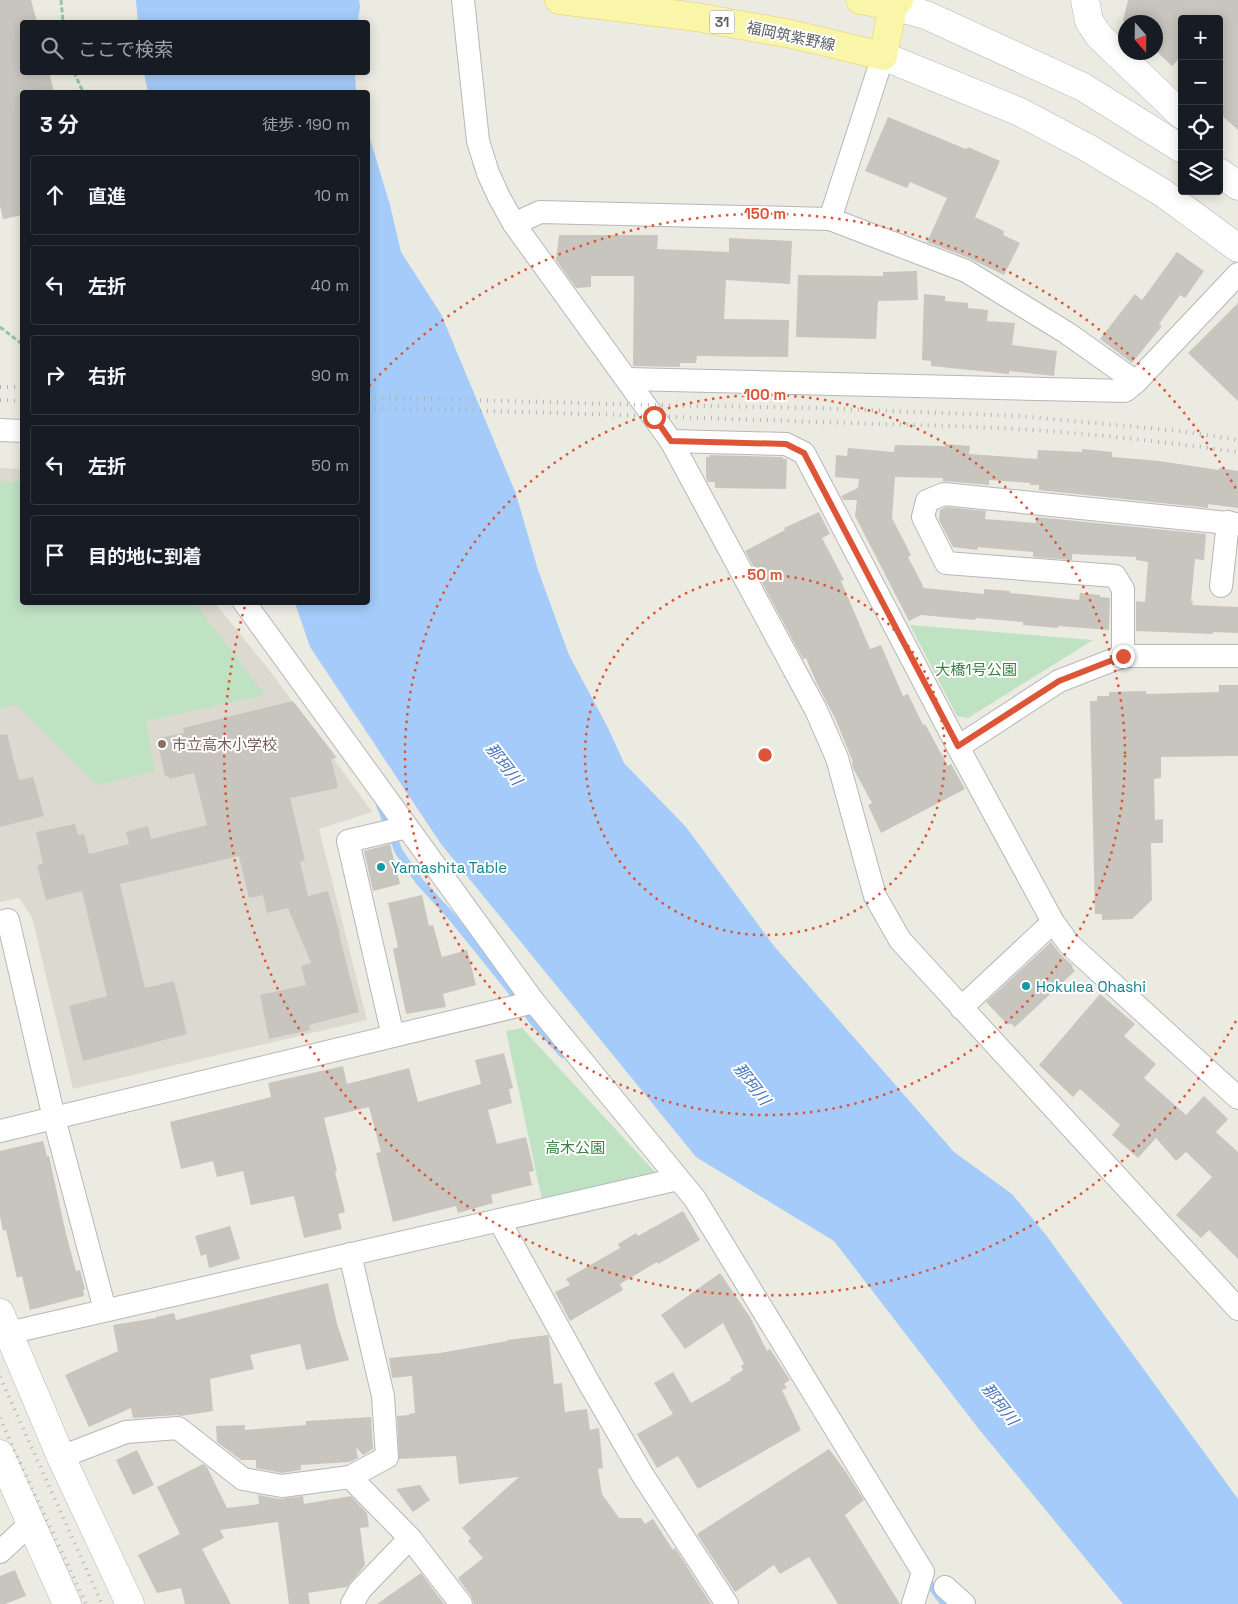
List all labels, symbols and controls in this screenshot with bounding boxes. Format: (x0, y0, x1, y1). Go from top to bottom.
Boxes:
road number: 31 (710, 11, 734, 34)
north arrow (1118, 15, 1163, 60)
map controls (1178, 15, 1223, 195)
button: + (1178, 15, 1223, 60)
street label: 福岡筑紫野線 (745, 17, 837, 55)
search box (20, 20, 370, 75)
icon: search (38, 34, 66, 62)
text: ここで検索 (78, 37, 173, 62)
button: − (1178, 60, 1223, 105)
button: locate (1178, 105, 1223, 150)
text: 3 分 (40, 111, 79, 138)
text: 徒歩 · 190 m (262, 114, 350, 135)
button: layers (1178, 150, 1223, 195)
icon: ahead (41, 181, 69, 209)
text: 直進 (88, 184, 126, 209)
text: 10 m (314, 185, 349, 206)
text: 150 m (744, 204, 786, 223)
icon: left (41, 271, 69, 299)
text: 左折 (88, 274, 126, 299)
text: 40 m (311, 275, 349, 296)
icon: right (41, 361, 69, 389)
text: 右折 (88, 364, 126, 389)
text: 90 m (311, 365, 349, 386)
text: 100 m (744, 385, 786, 404)
route start (643, 406, 666, 429)
icon: left (41, 451, 69, 479)
text: 左折 (88, 454, 126, 479)
text: 50 m (311, 455, 349, 476)
icon: arrive (41, 541, 69, 569)
text: 目的地に到着 (88, 544, 202, 569)
text: 50 m (747, 565, 783, 584)
route end (1112, 645, 1135, 668)
park label: 大橋1号公園 (935, 660, 1017, 679)
place label: 市立高木小学校 (172, 735, 277, 754)
marker: 市立高木小学校 (156, 738, 168, 750)
water label: 那珂川 (481, 739, 528, 791)
centre of rings (756, 746, 774, 764)
place label: Yamashita Table (391, 858, 507, 877)
marker: Yamashita Table (375, 861, 387, 873)
place label: Hokulea Ohashi (1036, 977, 1146, 996)
marker: Hokulea Ohashi (1020, 980, 1032, 992)
water label: 那珂川 (729, 1059, 776, 1111)
park label: 高木公園 (545, 1138, 605, 1157)
water label: 那珂川 (977, 1379, 1024, 1431)

